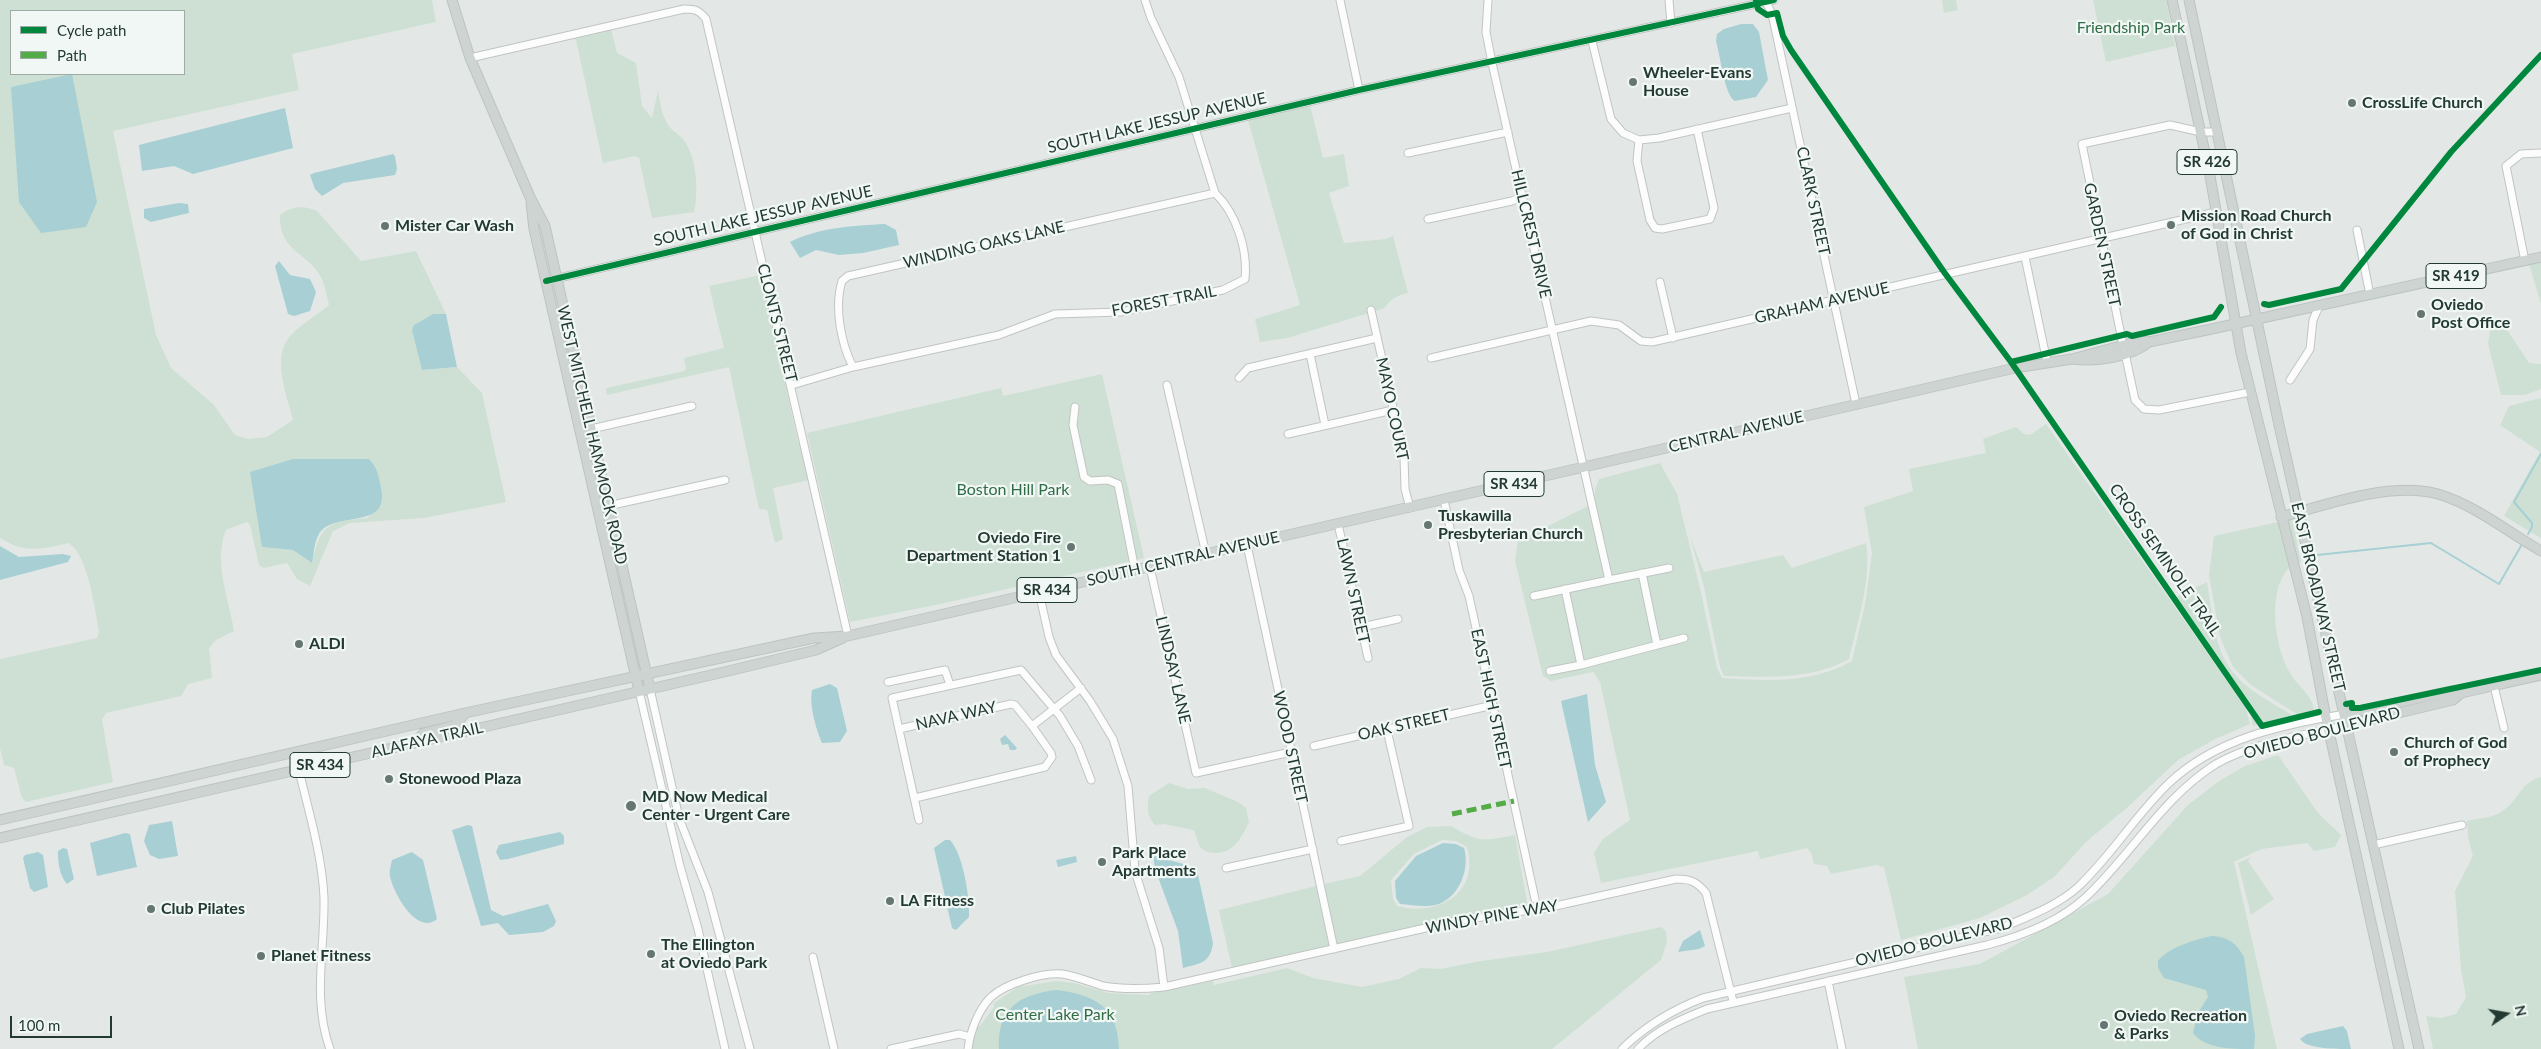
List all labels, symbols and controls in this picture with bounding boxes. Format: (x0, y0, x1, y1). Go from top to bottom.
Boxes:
legend (10, 10, 185, 75)
park label: Friendship Park (2077, 18, 2185, 38)
text: Cycle path (57, 21, 126, 39)
text: Path (57, 46, 87, 64)
place label: Wheeler-Evans House (1643, 63, 1751, 101)
marker: Wheeler-Evans House (1627, 76, 1639, 88)
street label: SOUTH LAKE JESSUP AVENUE (1046, 88, 1268, 158)
place label: CrossLife Church (2362, 93, 2483, 113)
marker: CrossLife Church (2346, 97, 2358, 109)
street label: CLARK STREET (1792, 145, 1834, 257)
road number: SR 426 (2177, 150, 2237, 174)
street label: HILLCREST DRIVE (1507, 168, 1555, 300)
street label: SOUTH LAKE JESSUP AVENUE (652, 181, 874, 251)
street label: GARDEN STREET (2079, 181, 2125, 309)
place label: Mission Road Church of God in Christ (2181, 206, 2331, 244)
place label: Mister Car Wash (395, 216, 514, 236)
street label: WINDING OAKS LANE (901, 217, 1067, 273)
marker: Mission Road Church of God in Christ (2165, 219, 2177, 231)
marker: Mister Car Wash (379, 220, 391, 232)
street label: CLONTS STREET (753, 262, 801, 384)
road number: SR 419 (2426, 264, 2486, 288)
street label: GRAHAM AVENUE (1753, 278, 1891, 328)
street label: FOREST TRAIL (1110, 281, 1218, 321)
place label: Oviedo Post Office (2431, 295, 2510, 333)
street label: WEST MITCHELL HAMMOCK ROAD (553, 304, 631, 566)
marker: Oviedo Post Office (2415, 308, 2427, 320)
street label: MAYO COURT (1372, 356, 1412, 462)
street label: CENTRAL AVENUE (1667, 407, 1805, 457)
road number: SR 434 (1484, 472, 1544, 496)
park label: Boston Hill Park (957, 480, 1069, 500)
street label: CROSS SEMINOLE TRAIL (2105, 480, 2225, 640)
street label: EAST BROADWAY STREET (2287, 501, 2349, 693)
place label: Tuskawilla Presbyterian Church (1438, 506, 1583, 544)
marker: Tuskawilla Presbyterian Church (1422, 519, 1434, 531)
street label: SOUTH CENTRAL AVENUE (1085, 527, 1281, 591)
place label: Oviedo Fire Department Station 1 (907, 528, 1061, 566)
street label: LAWN STREET (1332, 537, 1374, 645)
marker: Oviedo Fire Department Station 1 (1065, 541, 1077, 553)
road number: SR 434 (1017, 578, 1077, 602)
street label: LINDSAY LANE (1151, 614, 1195, 726)
street label: EAST HIGH STREET (1467, 627, 1515, 771)
place label: ALDI (309, 634, 345, 654)
marker: ALDI (293, 638, 305, 650)
street label: WOOD STREET (1269, 689, 1311, 805)
street label: NAVA WAY (914, 697, 998, 735)
street label: OVIEDO BOULEVARD (2242, 703, 2402, 763)
street label: OAK STREET (1356, 705, 1452, 745)
street label: ALAFAYA TRAIL (369, 718, 485, 762)
place label: Church of God of Prophecy (2404, 733, 2507, 771)
marker: Church of God of Prophecy (2388, 746, 2400, 758)
road number: SR 434 (290, 752, 350, 778)
place label: Stonewood Plaza (399, 769, 521, 789)
marker: Stonewood Plaza (383, 773, 395, 785)
place label: MD Now Medical Center - Urgent Care (642, 787, 790, 825)
marker: MD Now Medical Center - Urgent Care (624, 799, 638, 813)
place label: Park Place Apartments (1112, 843, 1196, 881)
marker: Park Place Apartments (1096, 856, 1108, 868)
place label: LA Fitness (900, 891, 974, 911)
marker: LA Fitness (884, 895, 896, 907)
street label: WINDY PINE WAY (1424, 896, 1560, 938)
place label: Club Pilates (161, 899, 245, 919)
marker: Club Pilates (145, 903, 157, 915)
street label: OVIEDO BOULEVARD (1853, 913, 2015, 971)
place label: The Ellington at Oviedo Park (661, 935, 767, 973)
place label: Planet Fitness (271, 946, 371, 966)
marker: The Ellington at Oviedo Park (645, 948, 657, 960)
marker: Planet Fitness (255, 950, 267, 962)
north arrow (2481, 989, 2531, 1039)
text: N (2512, 1004, 2531, 1018)
park label: Center Lake Park (995, 1005, 1115, 1025)
scale bar (12, 1006, 115, 1038)
place label: Oviedo Recreation & Parks (2114, 1006, 2247, 1044)
text: 100 m (18, 1016, 60, 1034)
marker: Oviedo Recreation & Parks (2098, 1019, 2110, 1031)

